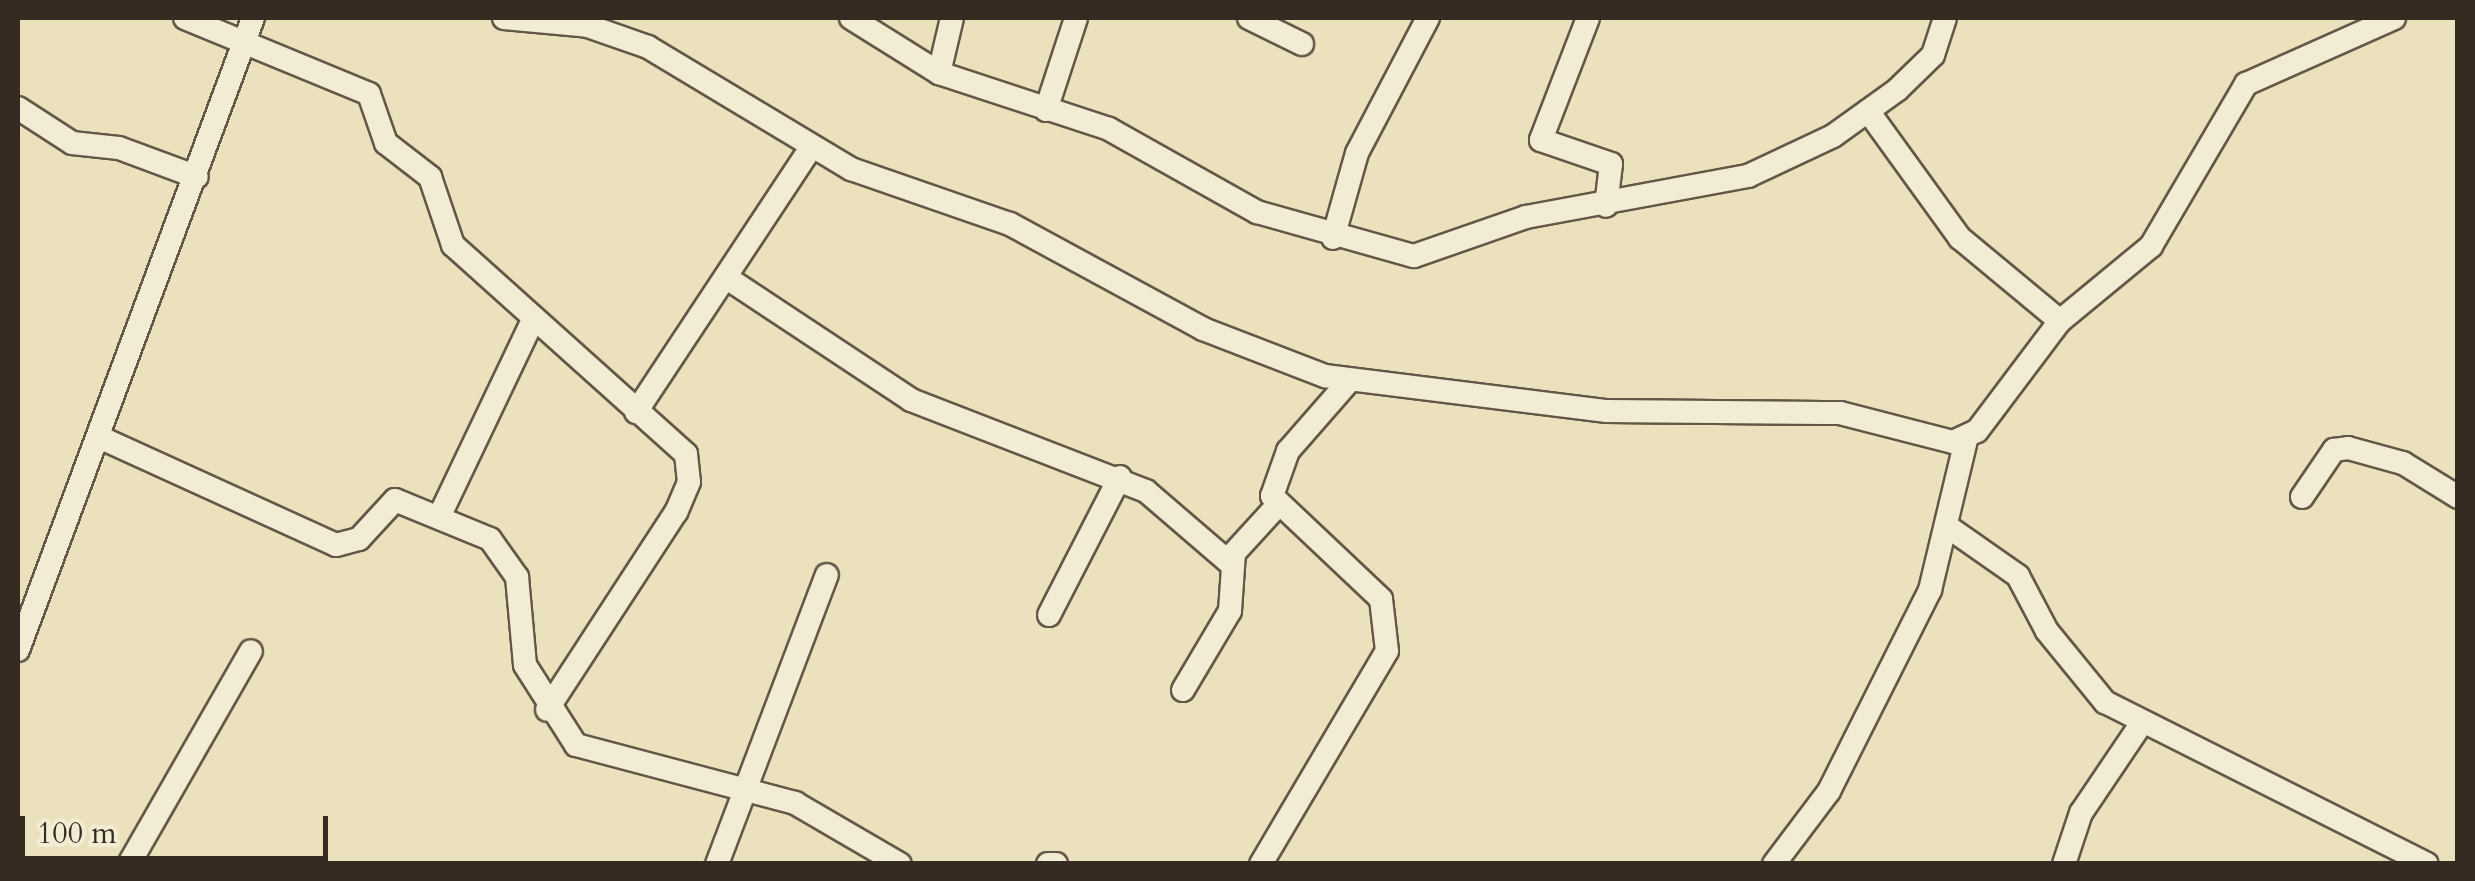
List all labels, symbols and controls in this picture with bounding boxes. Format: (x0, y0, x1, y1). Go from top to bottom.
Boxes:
scale bar (25, 796, 332, 858)
text: 100 m (37, 813, 117, 854)

